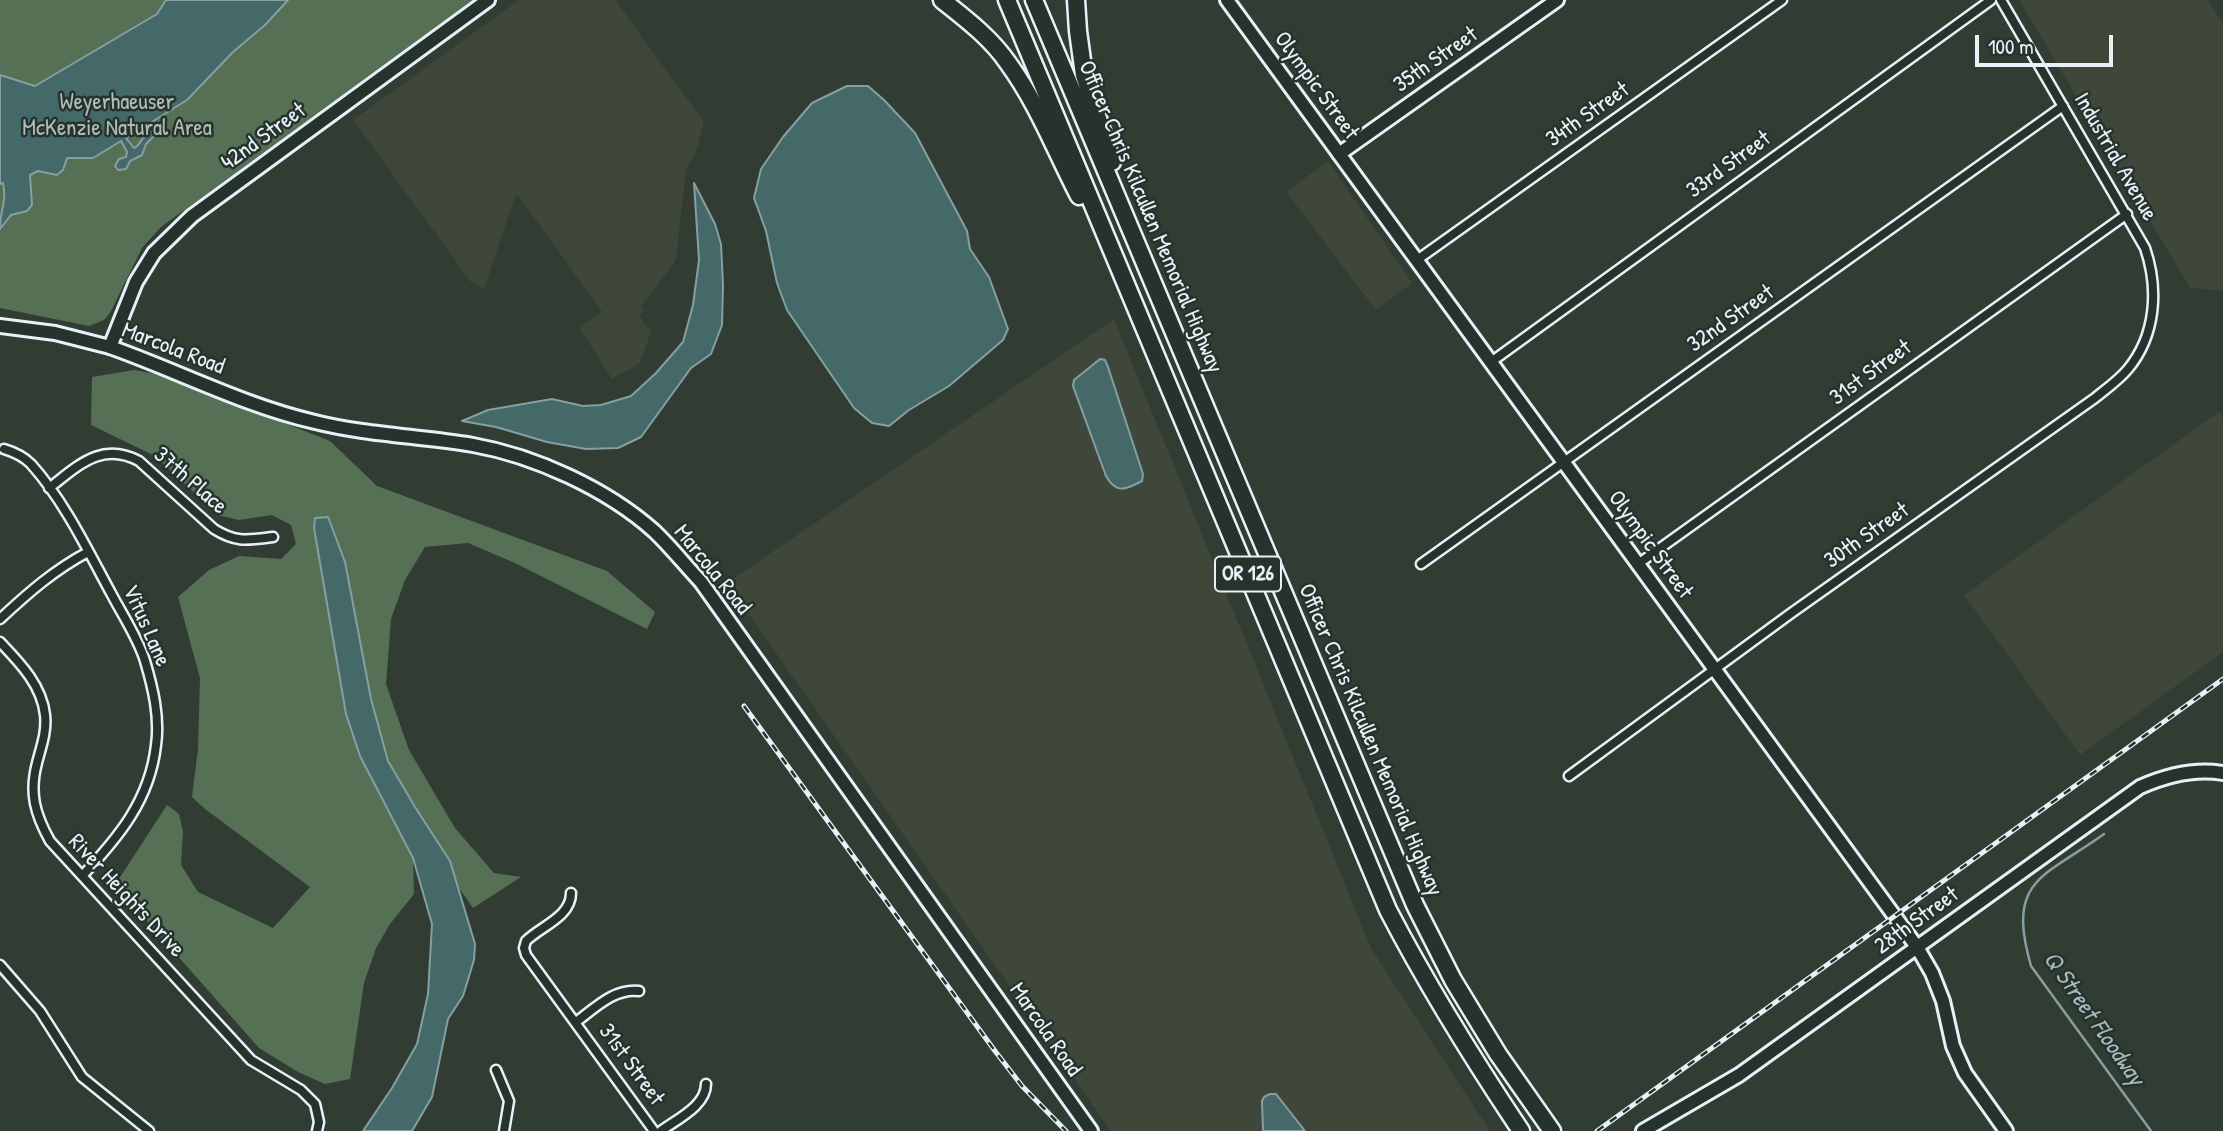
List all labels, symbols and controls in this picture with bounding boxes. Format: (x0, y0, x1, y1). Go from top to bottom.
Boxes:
street label: 35th Street (1389, 21, 1483, 99)
scale bar (1978, 21, 2116, 65)
street label: Olympic Street (1268, 27, 1364, 145)
text: 100 m (1988, 32, 2034, 61)
street label: Officer Chris Kilcullen Memorial Highway (1072, 57, 1228, 377)
street label: 34th Street (1541, 76, 1635, 154)
street label: Industrial Avenue (2067, 88, 2163, 226)
park label: Weyerhaeuser McKenzie Natural Area (22, 89, 212, 143)
street label: 42nd Street (216, 97, 312, 177)
street label: 33rd Street (1682, 125, 1776, 205)
street label: 32nd Street (1682, 279, 1780, 359)
street label: Marcola Road (118, 317, 228, 381)
street label: 31st Street (1825, 334, 1917, 412)
street label: 37th Place (147, 441, 233, 521)
street label: Olympic Street (1602, 486, 1698, 604)
street label: 30th Street (1819, 497, 1915, 575)
street label: Marcola Road (667, 519, 757, 621)
road number: OR 126 (1215, 556, 1281, 592)
street label: Officer Chris Kilcullen Memorial Highway (1292, 580, 1448, 900)
street label: Vitus Lane (116, 581, 176, 671)
street label: River Heights Drive (62, 829, 190, 963)
street label: 28th Street (1870, 881, 1964, 961)
water label: Q Street Floodway (2036, 946, 2150, 1092)
street label: Marcola Road (1003, 978, 1087, 1082)
street label: 31st Street (592, 1019, 670, 1111)

